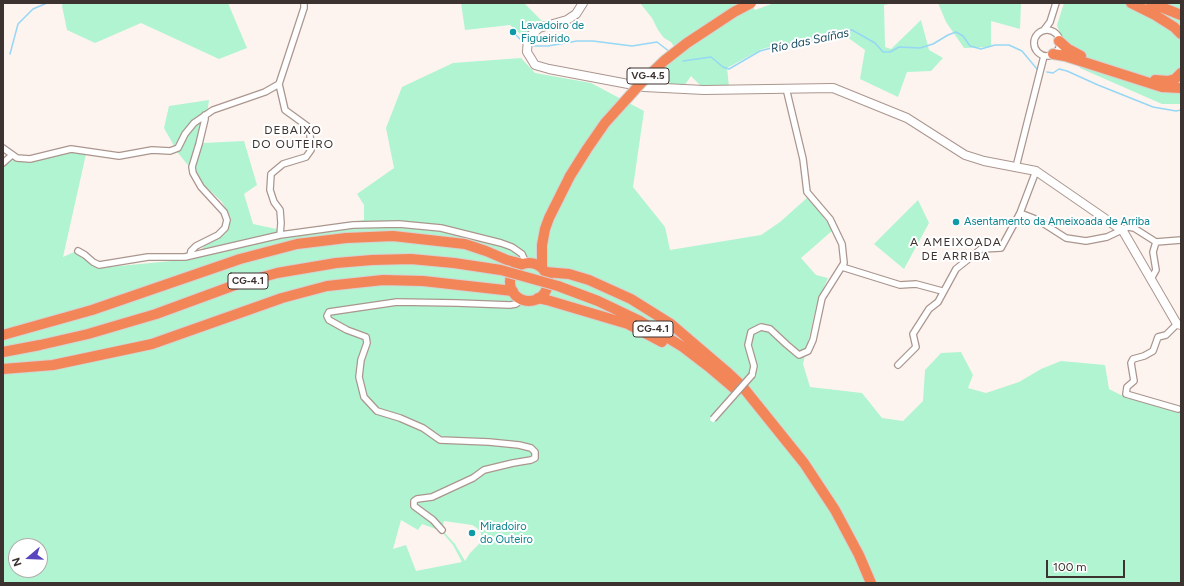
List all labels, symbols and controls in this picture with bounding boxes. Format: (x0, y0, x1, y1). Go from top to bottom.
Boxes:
place label: Lavadoiro de Figueirido (521, 19, 584, 45)
water label: Río das Saíñas (770, 26, 850, 56)
marker: Lavadoiro de Figueirido (508, 27, 518, 37)
road number: VG-4.5 (627, 68, 669, 84)
district label: DEBAIXO DO OUTEIRO (252, 123, 334, 151)
place label: Asentamento da Ameixoada de Arriba (964, 215, 1150, 229)
marker: Asentamento da Ameixoada de Arriba (951, 217, 961, 227)
district label: A AMEIXOADA DE ARRIBA (910, 235, 1002, 263)
road number: CG-4.1 (228, 273, 268, 289)
road number: CG-4.1 (633, 321, 673, 337)
place label: Miradoiro do Outeiro (480, 520, 533, 546)
marker: Miradoiro do Outeiro (467, 528, 477, 538)
north arrow (8, 538, 48, 578)
scale bar (1048, 552, 1127, 578)
text: N (10, 556, 25, 568)
text: 100 m (1053, 560, 1087, 574)

